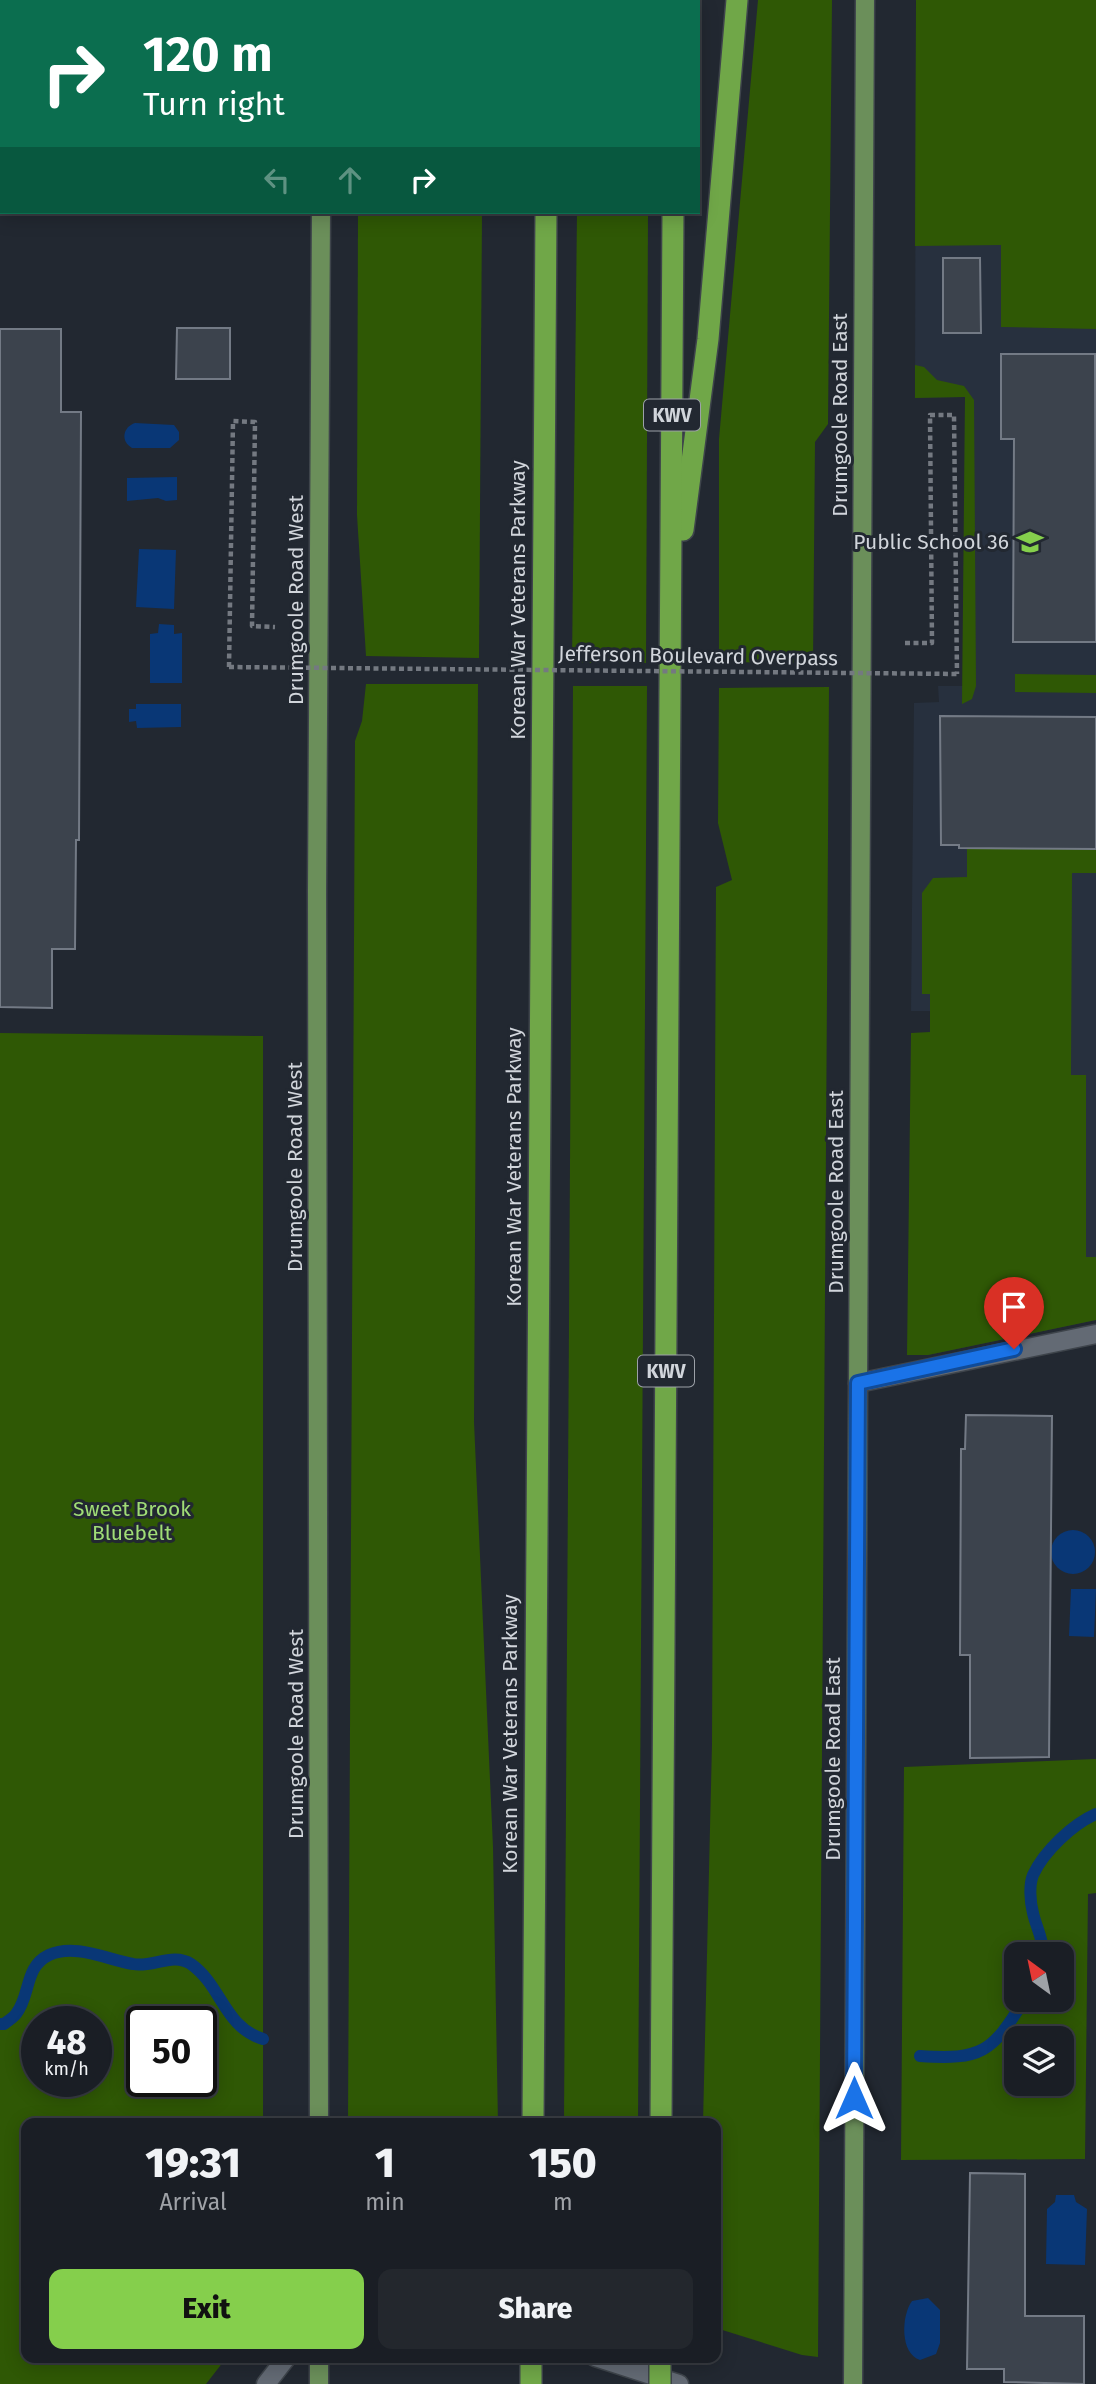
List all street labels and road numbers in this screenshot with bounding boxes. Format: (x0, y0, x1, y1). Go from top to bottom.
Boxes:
street label: Drumgoole Road East (827, 313, 853, 517)
road number: KWV (644, 400, 700, 430)
street label: Korean War Veterans Parkway (505, 460, 531, 740)
street label: Drumgoole Road West (283, 495, 309, 705)
street label: Jefferson Boulevard Overpass (558, 641, 838, 671)
street label: Korean War Veterans Parkway (501, 1027, 527, 1307)
street label: Drumgoole Road West (282, 1062, 308, 1272)
street label: Drumgoole Road East (823, 1090, 849, 1294)
road number: KWV (638, 1356, 694, 1386)
street label: Korean War Veterans Parkway (497, 1594, 523, 1874)
street label: Drumgoole Road West (283, 1629, 309, 1839)
street label: Drumgoole Road East (820, 1657, 846, 1861)

